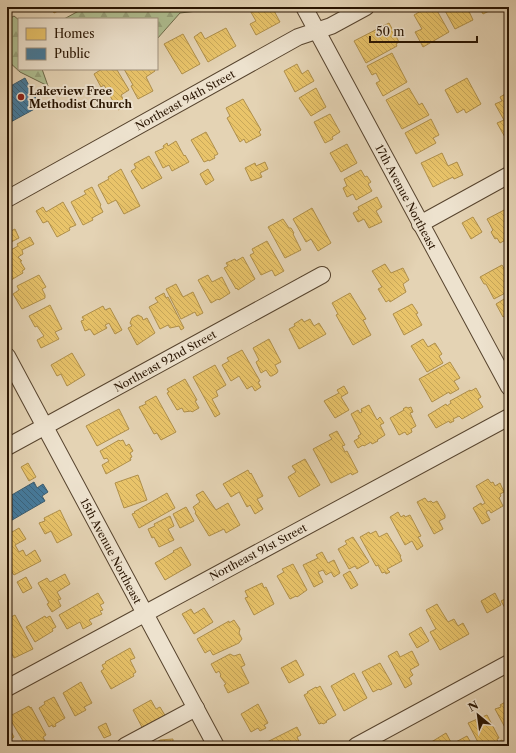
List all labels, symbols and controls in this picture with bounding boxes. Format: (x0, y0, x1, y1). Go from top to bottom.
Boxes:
legend (18, 18, 158, 70)
scale bar (370, 18, 477, 44)
text: 50 m (376, 24, 405, 39)
text: Homes (54, 26, 94, 41)
text: Public (54, 46, 90, 61)
street label: Northeast 94th Street (133, 67, 238, 133)
place label: Lakeview Free Methodist Church (29, 84, 132, 111)
marker: Lakeview Free Methodist Church (16, 92, 26, 102)
street label: 17th Avenue Northeast (372, 142, 440, 252)
street label: Northeast 92nd Street (111, 327, 219, 395)
street label: 15th Avenue Northeast (77, 496, 145, 606)
street label: Northeast 91st Street (207, 520, 309, 584)
north arrow (458, 695, 498, 735)
text: N (466, 698, 481, 715)

